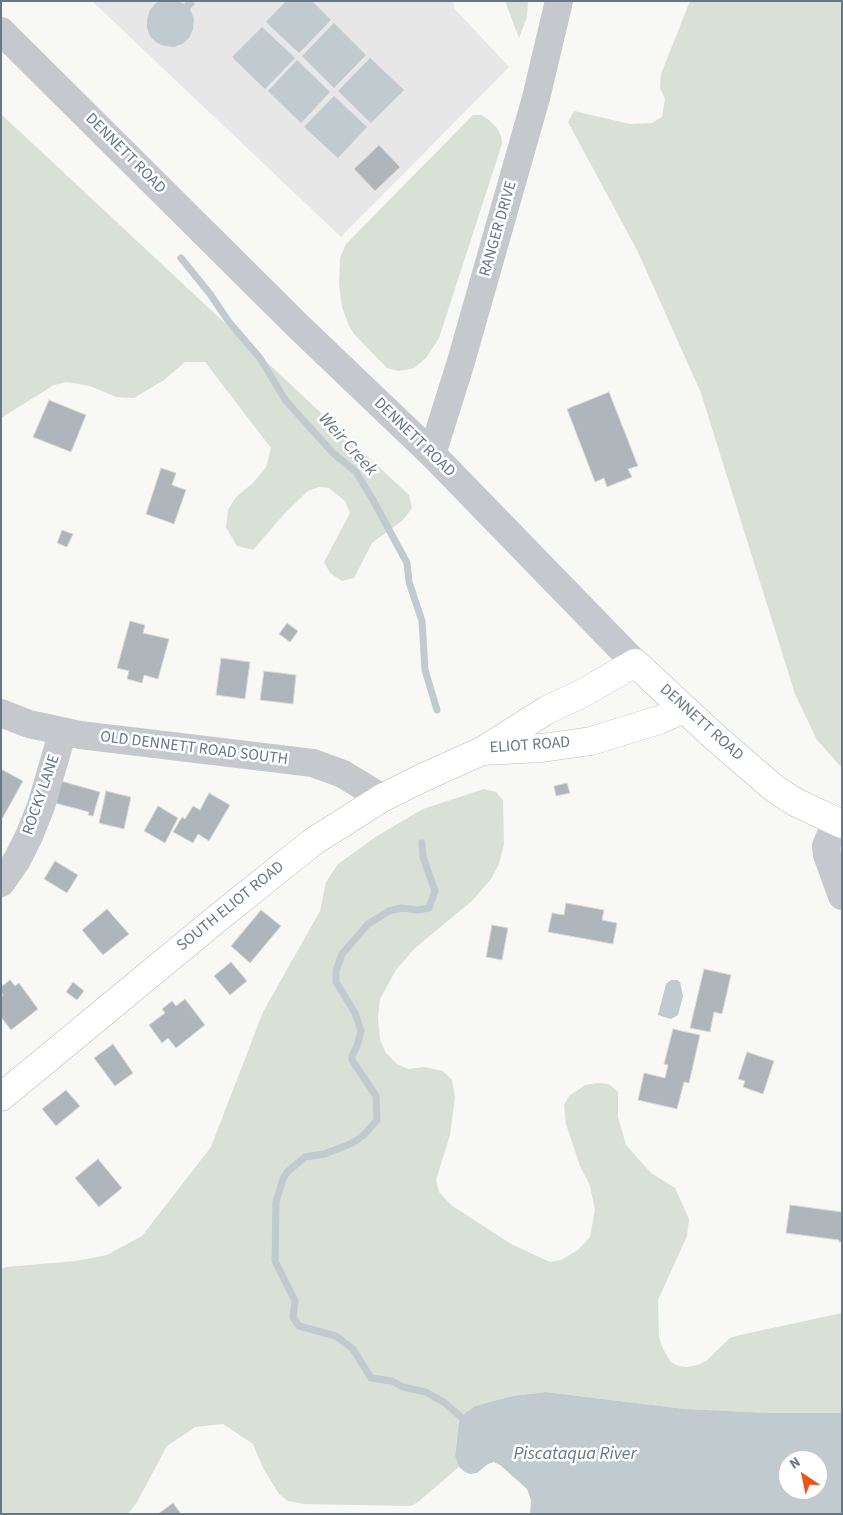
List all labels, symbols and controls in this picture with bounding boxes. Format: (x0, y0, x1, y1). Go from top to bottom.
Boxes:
street label: DENNETT ROAD (81, 110, 169, 198)
street label: RANGER DRIVE (476, 179, 522, 279)
street label: DENNETT ROAD (369, 394, 459, 482)
water label: Weir Creek (313, 409, 381, 481)
street label: DENNETT ROAD (655, 680, 747, 766)
street label: OLD DENNETT ROAD SOUTH (99, 728, 289, 770)
street label: ELIOT ROAD (489, 734, 571, 758)
street label: ROCKY LANE (19, 752, 65, 838)
street label: SOUTH ELIOT ROAD (174, 858, 288, 956)
water label: Piscataqua River (513, 1444, 637, 1466)
north arrow (778, 1450, 828, 1500)
text: N (786, 1452, 805, 1474)

